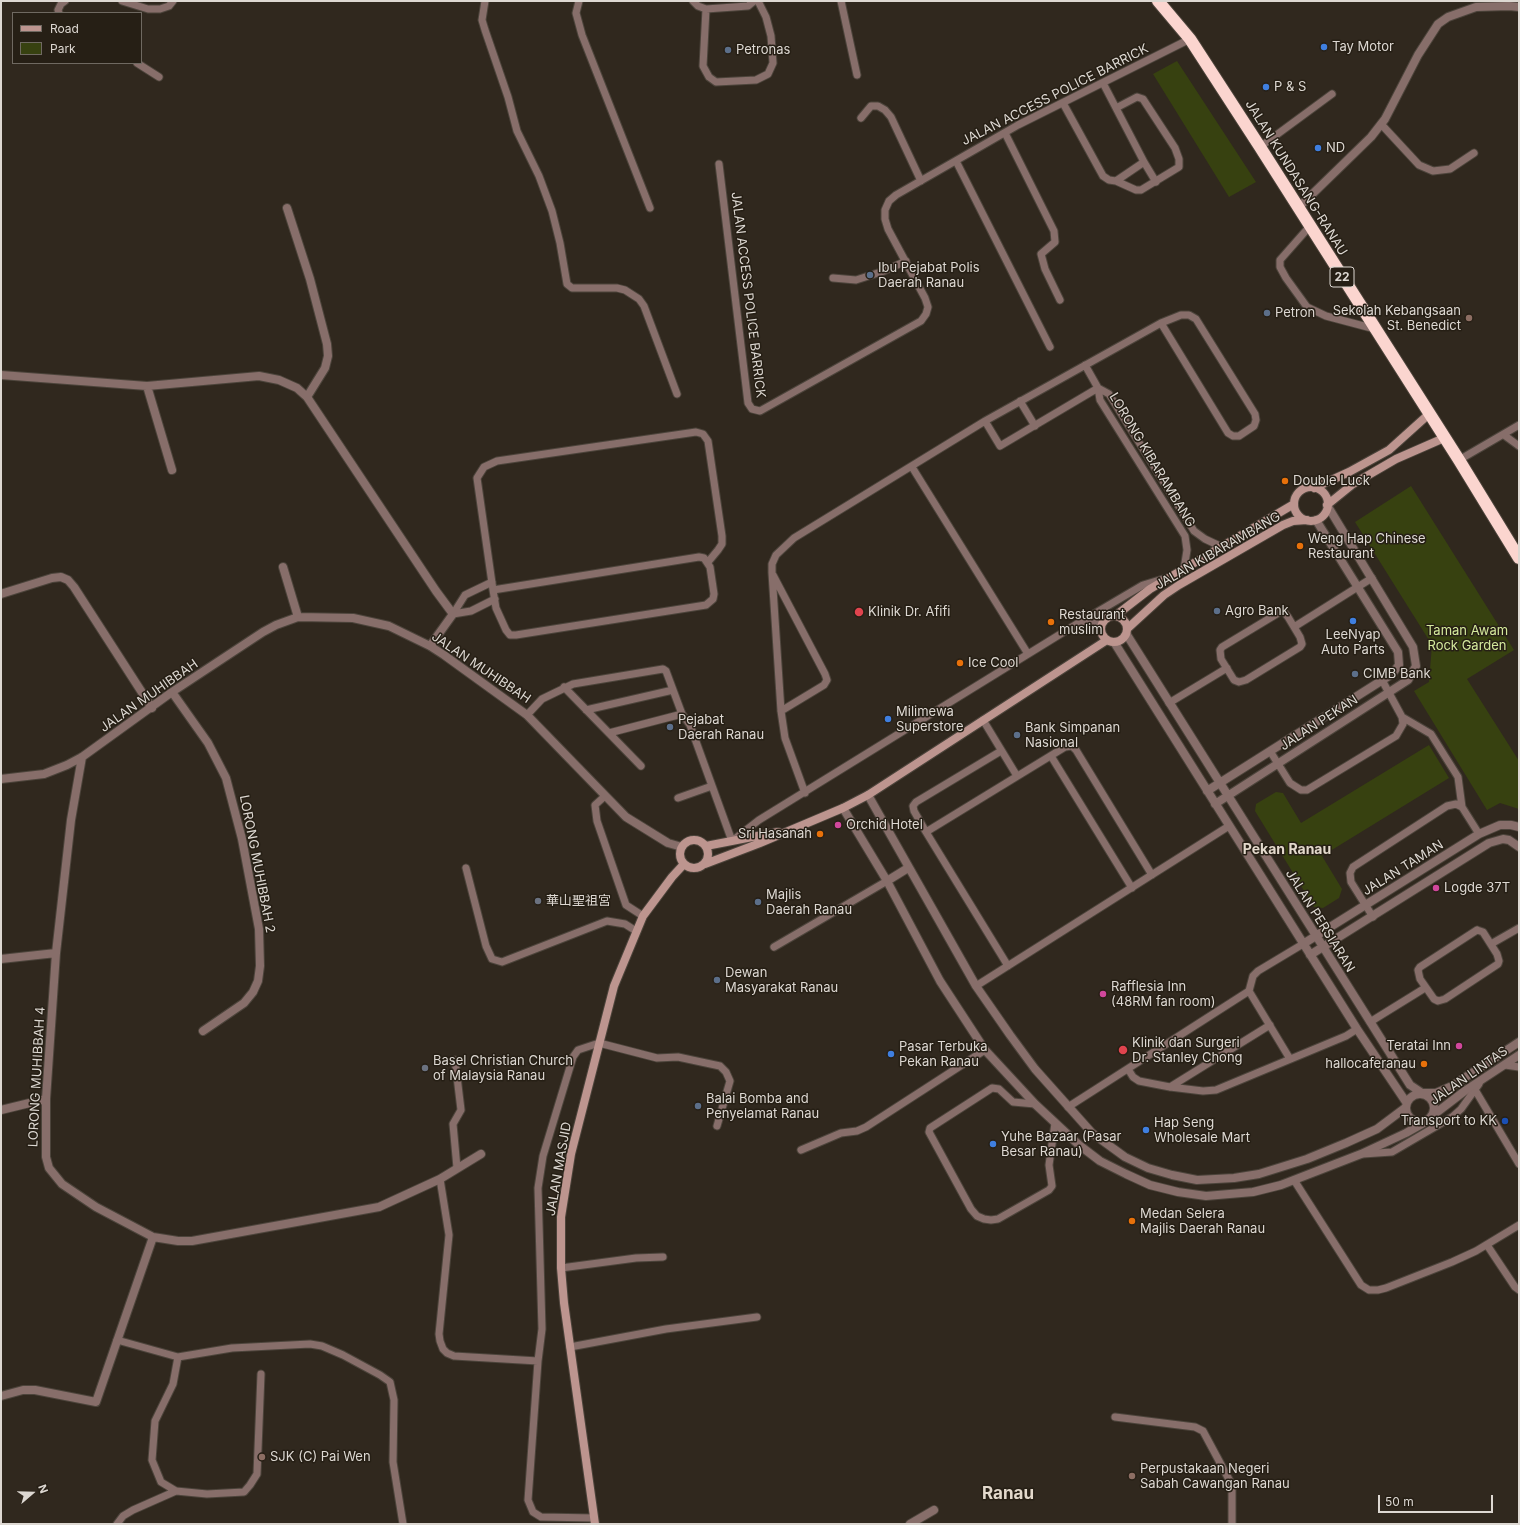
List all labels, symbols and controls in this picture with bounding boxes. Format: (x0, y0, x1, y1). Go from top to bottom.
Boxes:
legend (12, 12, 142, 64)
text: Road (50, 21, 79, 36)
place label: Tay Motor (1332, 39, 1394, 55)
text: Park (50, 41, 76, 56)
street label: JALAN ACCESS POLICE BARRICK (959, 41, 1151, 149)
place label: Petronas (736, 42, 790, 58)
marker: Tay Motor (1319, 42, 1329, 52)
marker: Petronas (723, 45, 733, 55)
place label: P & S (1274, 79, 1306, 95)
marker: P & S (1261, 82, 1271, 92)
street label: JALAN KUNDASANG-RANAU (1242, 97, 1350, 259)
place label: ND (1326, 140, 1345, 156)
marker: ND (1313, 143, 1323, 153)
street label: JALAN ACCESS POLICE BARRICK (728, 191, 768, 399)
place label: Ibu Pejabat Polis Daerah Ranau (878, 260, 980, 291)
road number: 22 (1330, 267, 1354, 287)
marker: Ibu Pejabat Polis Daerah Ranau (865, 270, 875, 280)
place label: Sekolah Kebangsaan St. Benedict (1333, 303, 1461, 334)
place label: Petron (1275, 305, 1315, 321)
marker: Petron (1262, 308, 1272, 318)
marker: Sekolah Kebangsaan St. Benedict (1464, 313, 1474, 323)
street label: LORONG KIBARAMBANG (1106, 390, 1198, 530)
place label: Double Luck (1293, 473, 1370, 489)
marker: Double Luck (1280, 476, 1290, 486)
street label: JALAN KIBARAMBANG (1153, 509, 1283, 593)
place label: Weng Hap Chinese Restaurant (1308, 531, 1426, 562)
marker: Weng Hap Chinese Restaurant (1295, 541, 1305, 551)
place label: Agro Bank (1225, 603, 1289, 619)
place label: Klinik Dr. Afifi (868, 604, 950, 620)
marker: Klinik Dr. Afifi (853, 606, 865, 618)
marker: Agro Bank (1212, 606, 1222, 616)
place label: Restaurant muslim (1059, 607, 1125, 638)
marker: LeeNyap Auto Parts (1348, 616, 1358, 626)
marker: Restaurant muslim (1046, 617, 1056, 627)
park label: Taman Awam Rock Garden (1426, 623, 1508, 654)
place label: LeeNyap Auto Parts (1321, 627, 1385, 658)
street label: JALAN MUHIBBAH (429, 629, 533, 707)
place label: Ice Cool (968, 655, 1018, 671)
street label: JALAN MUHIBBAH (97, 656, 201, 736)
marker: Ice Cool (955, 658, 965, 668)
place label: CIMB Bank (1363, 666, 1431, 682)
marker: CIMB Bank (1350, 669, 1360, 679)
street label: JALAN PEKAN (1277, 692, 1361, 754)
place label: Milimewa Superstore (896, 704, 964, 735)
place label: Pejabat Daerah Ranau (678, 712, 764, 743)
marker: Milimewa Superstore (883, 714, 893, 724)
place label: Bank Simpanan Nasional (1025, 720, 1120, 751)
marker: Pejabat Daerah Ranau (665, 722, 675, 732)
marker: Bank Simpanan Nasional (1012, 730, 1022, 740)
street label: LORONG MUHIBBAH 2 (236, 794, 278, 934)
place label: Orchid Hotel (846, 817, 923, 833)
marker: Orchid Hotel (833, 820, 843, 830)
place label: Sri Hasanah (738, 826, 812, 842)
marker: Sri Hasanah (815, 829, 825, 839)
street label: JALAN TAMAN (1360, 837, 1446, 899)
district label: Pekan Ranau (1243, 842, 1331, 858)
street label: JALAN PERSIARAN (1282, 867, 1358, 975)
place label: Logde 37T (1444, 880, 1510, 896)
marker: Logde 37T (1431, 883, 1441, 893)
place label: Majlis Daerah Ranau (766, 887, 852, 918)
place label: 華山聖祖宮 (546, 893, 611, 909)
marker: 華山聖祖宮 (533, 896, 543, 906)
marker: Majlis Daerah Ranau (753, 897, 763, 907)
place label: Dewan Masyarakat Ranau (725, 965, 838, 996)
marker: Dewan Masyarakat Ranau (712, 975, 722, 985)
place label: Rafflesia Inn (48RM fan room) (1111, 979, 1216, 1010)
marker: Rafflesia Inn (48RM fan room) (1098, 989, 1108, 999)
street label: LORONG MUHIBBAH 4 (26, 1006, 48, 1148)
place label: Klinik dan Surgeri Dr. Stanley Chong (1132, 1035, 1243, 1066)
place label: Teratai Inn (1387, 1038, 1451, 1054)
place label: Pasar Terbuka Pekan Ranau (899, 1039, 987, 1070)
marker: Teratai Inn (1454, 1041, 1464, 1051)
street label: JALAN LINTAS (1427, 1043, 1511, 1109)
marker: Klinik dan Surgeri Dr. Stanley Chong (1117, 1044, 1129, 1056)
marker: Pasar Terbuka Pekan Ranau (886, 1049, 896, 1059)
place label: Basel Christian Church of Malaysia Ranau (433, 1053, 573, 1084)
place label: hallocaferanau (1325, 1056, 1416, 1072)
marker: hallocaferanau (1419, 1059, 1429, 1069)
marker: Basel Christian Church of Malaysia Ranau (420, 1063, 430, 1073)
place label: Balai Bomba and Penyelamat Ranau (706, 1091, 819, 1122)
marker: Balai Bomba and Penyelamat Ranau (693, 1101, 703, 1111)
place label: Transport to KK (1401, 1113, 1497, 1129)
place label: Hap Seng Wholesale Mart (1154, 1115, 1250, 1146)
marker: Transport to KK (1500, 1116, 1510, 1126)
street label: JALAN MASJID (543, 1121, 575, 1217)
marker: Hap Seng Wholesale Mart (1141, 1125, 1151, 1135)
place label: Yuhe Bazaar (Pasar Besar Ranau) (1001, 1129, 1121, 1160)
marker: Yuhe Bazaar (Pasar Besar Ranau) (988, 1139, 998, 1149)
place label: Medan Selera Majlis Daerah Ranau (1140, 1206, 1265, 1237)
marker: Medan Selera Majlis Daerah Ranau (1127, 1216, 1137, 1226)
place label: SJK (C) Pai Wen (270, 1449, 371, 1465)
marker: SJK (C) Pai Wen (257, 1452, 267, 1462)
place label: Perpustakaan Negeri Sabah Cawangan Ranau (1140, 1461, 1290, 1492)
marker: Perpustakaan Negeri Sabah Cawangan Ranau (1127, 1471, 1137, 1481)
north arrow (12, 1473, 52, 1513)
text: N (35, 1483, 51, 1495)
district label: Ranau (982, 1484, 1034, 1504)
scale bar (1380, 1487, 1495, 1513)
text: 50 m (1385, 1494, 1414, 1509)

